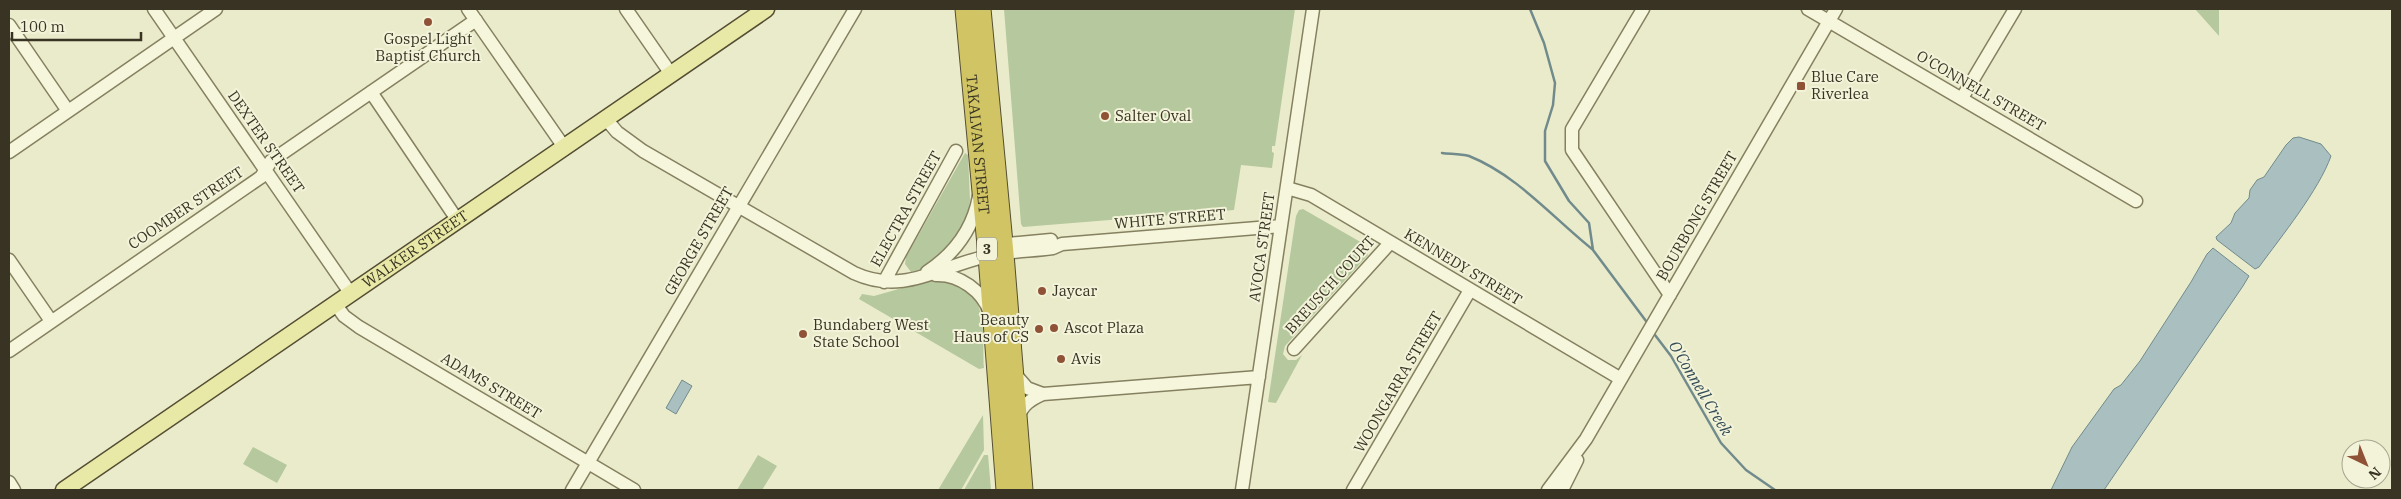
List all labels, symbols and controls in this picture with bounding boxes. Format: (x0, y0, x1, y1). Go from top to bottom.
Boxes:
scale bar (12, 10, 141, 42)
marker: Gospel Light Baptist Church (422, 16, 434, 28)
text: 100 m (20, 17, 65, 36)
place label: Gospel Light Baptist Church (375, 29, 481, 65)
street label: O'CONNELL STREET (1913, 46, 2049, 135)
place label: Blue Care Riverlea (1811, 67, 1879, 103)
street label: TAKALVAN STREET (962, 74, 994, 215)
marker: Blue Care Riverlea (1795, 80, 1807, 92)
street label: DEXTER STREET (224, 87, 309, 197)
place label: Salter Oval (1115, 106, 1191, 125)
marker: Salter Oval (1099, 110, 1111, 122)
street label: ELECTRA STREET (866, 147, 945, 270)
street label: BOURBONG STREET (1652, 148, 1741, 284)
street label: COOMBER STREET (124, 162, 247, 253)
street label: GEORGE STREET (660, 183, 738, 299)
street label: AVOCA STREET (1244, 191, 1279, 303)
street label: WHITE STREET (1113, 204, 1227, 233)
street label: WALKER STREET (358, 206, 472, 292)
street label: KENNEDY STREET (1401, 224, 1526, 309)
street label: BREUSCH COURT (1281, 232, 1379, 338)
road number: 3 (977, 238, 997, 260)
place label: Jaycar (1052, 281, 1098, 300)
marker: Jaycar (1036, 285, 1048, 297)
street label: WOONGARRA STREET (1349, 307, 1446, 456)
place label: Beauty Haus of CS (953, 310, 1029, 346)
place label: Bundaberg West State School (813, 315, 929, 351)
place label: Ascot Plaza (1064, 318, 1144, 337)
marker: Ascot Plaza (1048, 322, 1060, 334)
marker: Beauty Haus of CS (1033, 323, 1045, 335)
marker: Bundaberg West State School (797, 328, 809, 340)
water label: O'Connell Creek (1665, 337, 1738, 440)
street label: ADAMS STREET (438, 348, 545, 423)
place label: Avis (1071, 349, 1101, 368)
marker: Avis (1055, 353, 1067, 365)
north arrow (2341, 439, 2391, 489)
text: N (2365, 463, 2385, 484)

